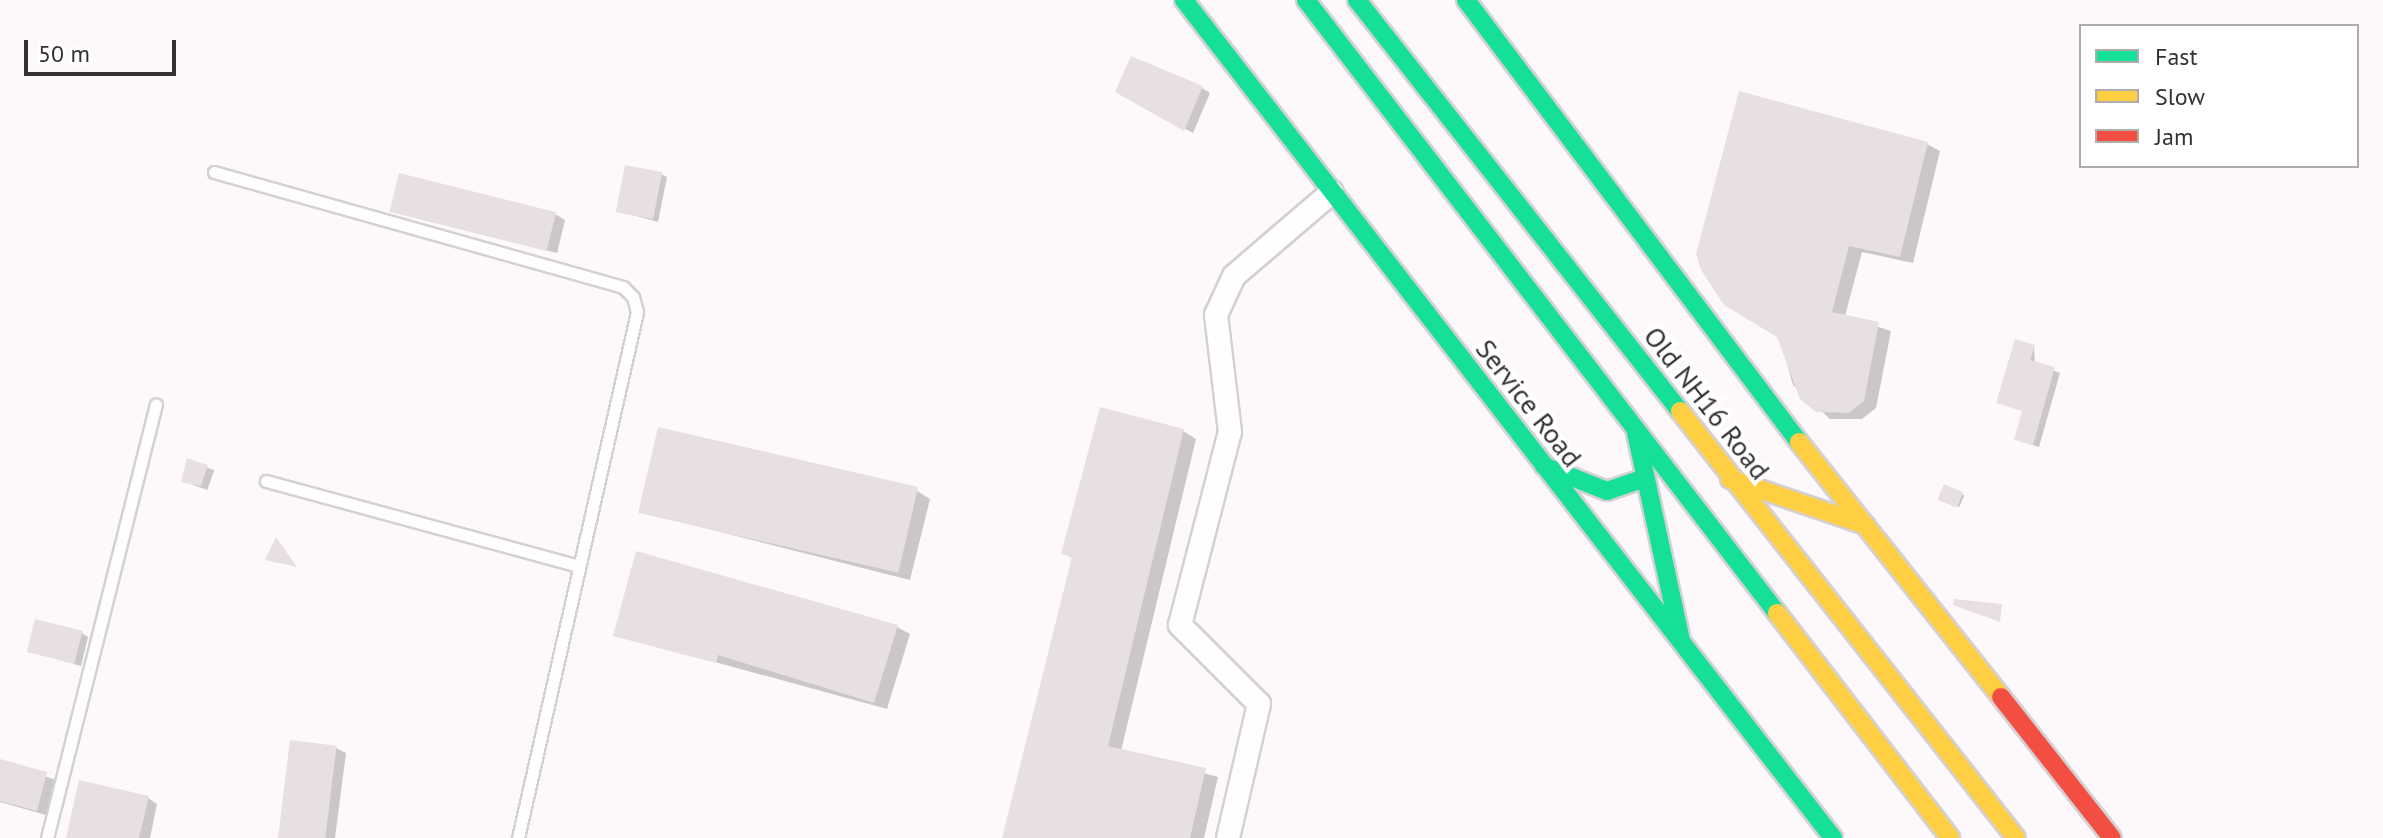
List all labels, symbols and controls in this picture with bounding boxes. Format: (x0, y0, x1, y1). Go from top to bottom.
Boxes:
scale bar (28, 24, 180, 74)
legend (2079, 24, 2359, 168)
text: 50 m (38, 38, 90, 69)
text: Fast (2155, 41, 2198, 72)
text: Slow (2155, 81, 2205, 112)
text: Jam (2155, 121, 2193, 152)
street label: Old NH16 Road (1637, 320, 1777, 486)
street label: Service Road (1469, 333, 1589, 473)

